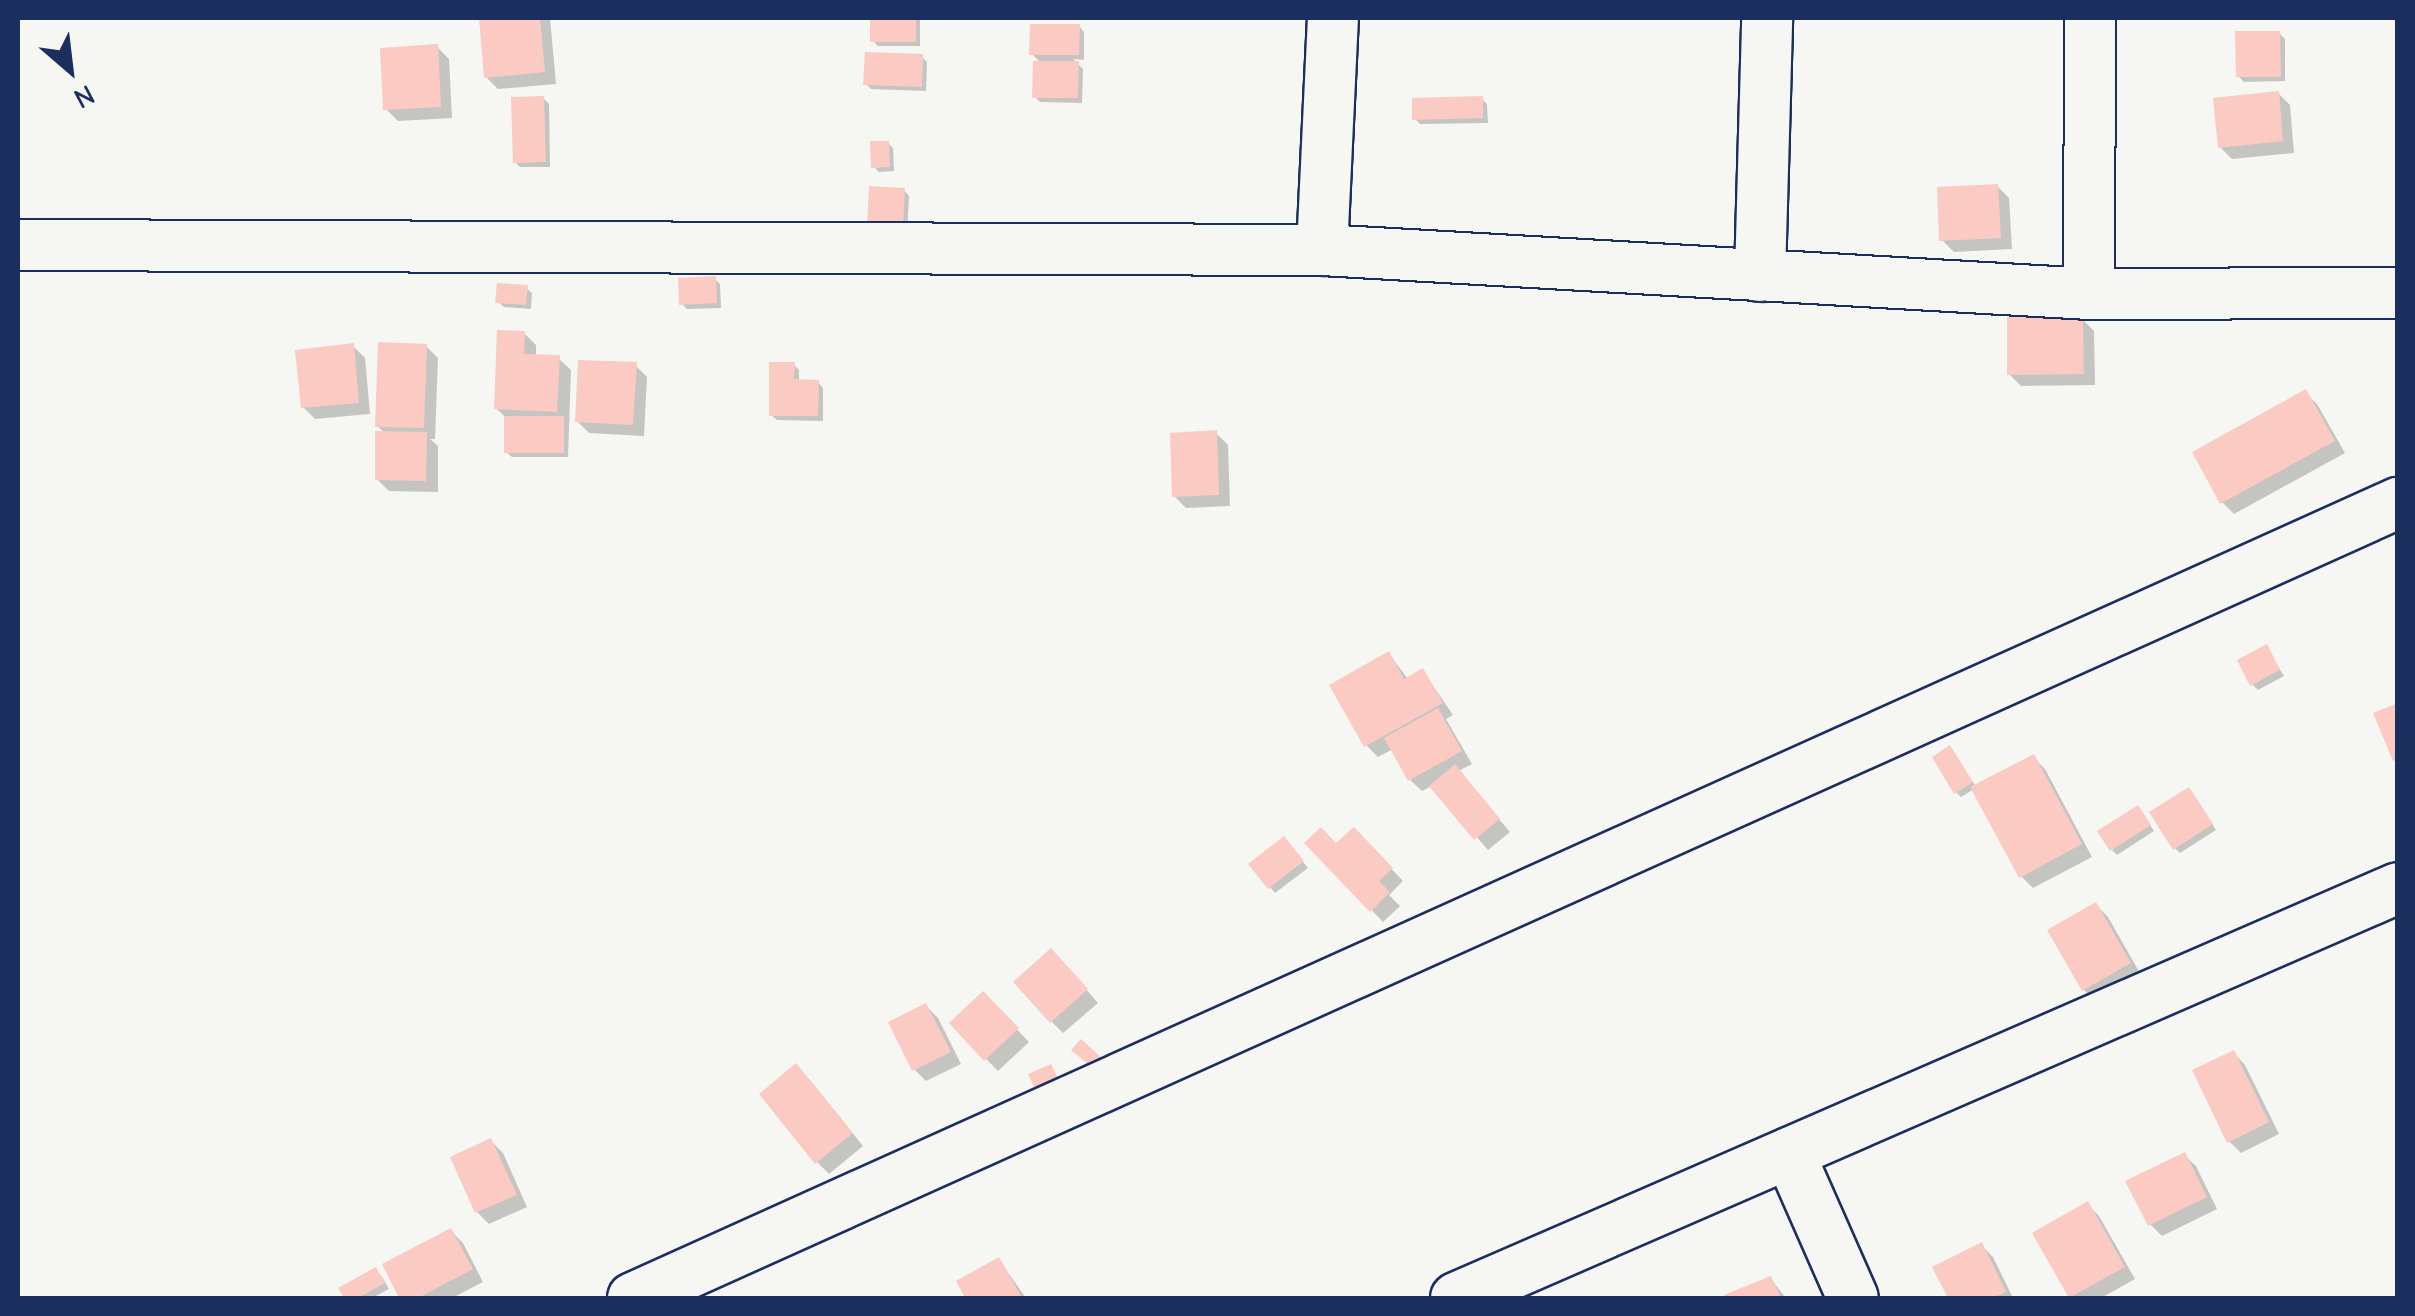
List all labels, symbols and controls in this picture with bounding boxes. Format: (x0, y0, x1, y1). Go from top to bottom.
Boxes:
north arrow (20, 20, 120, 120)
text: N (69, 78, 100, 115)

